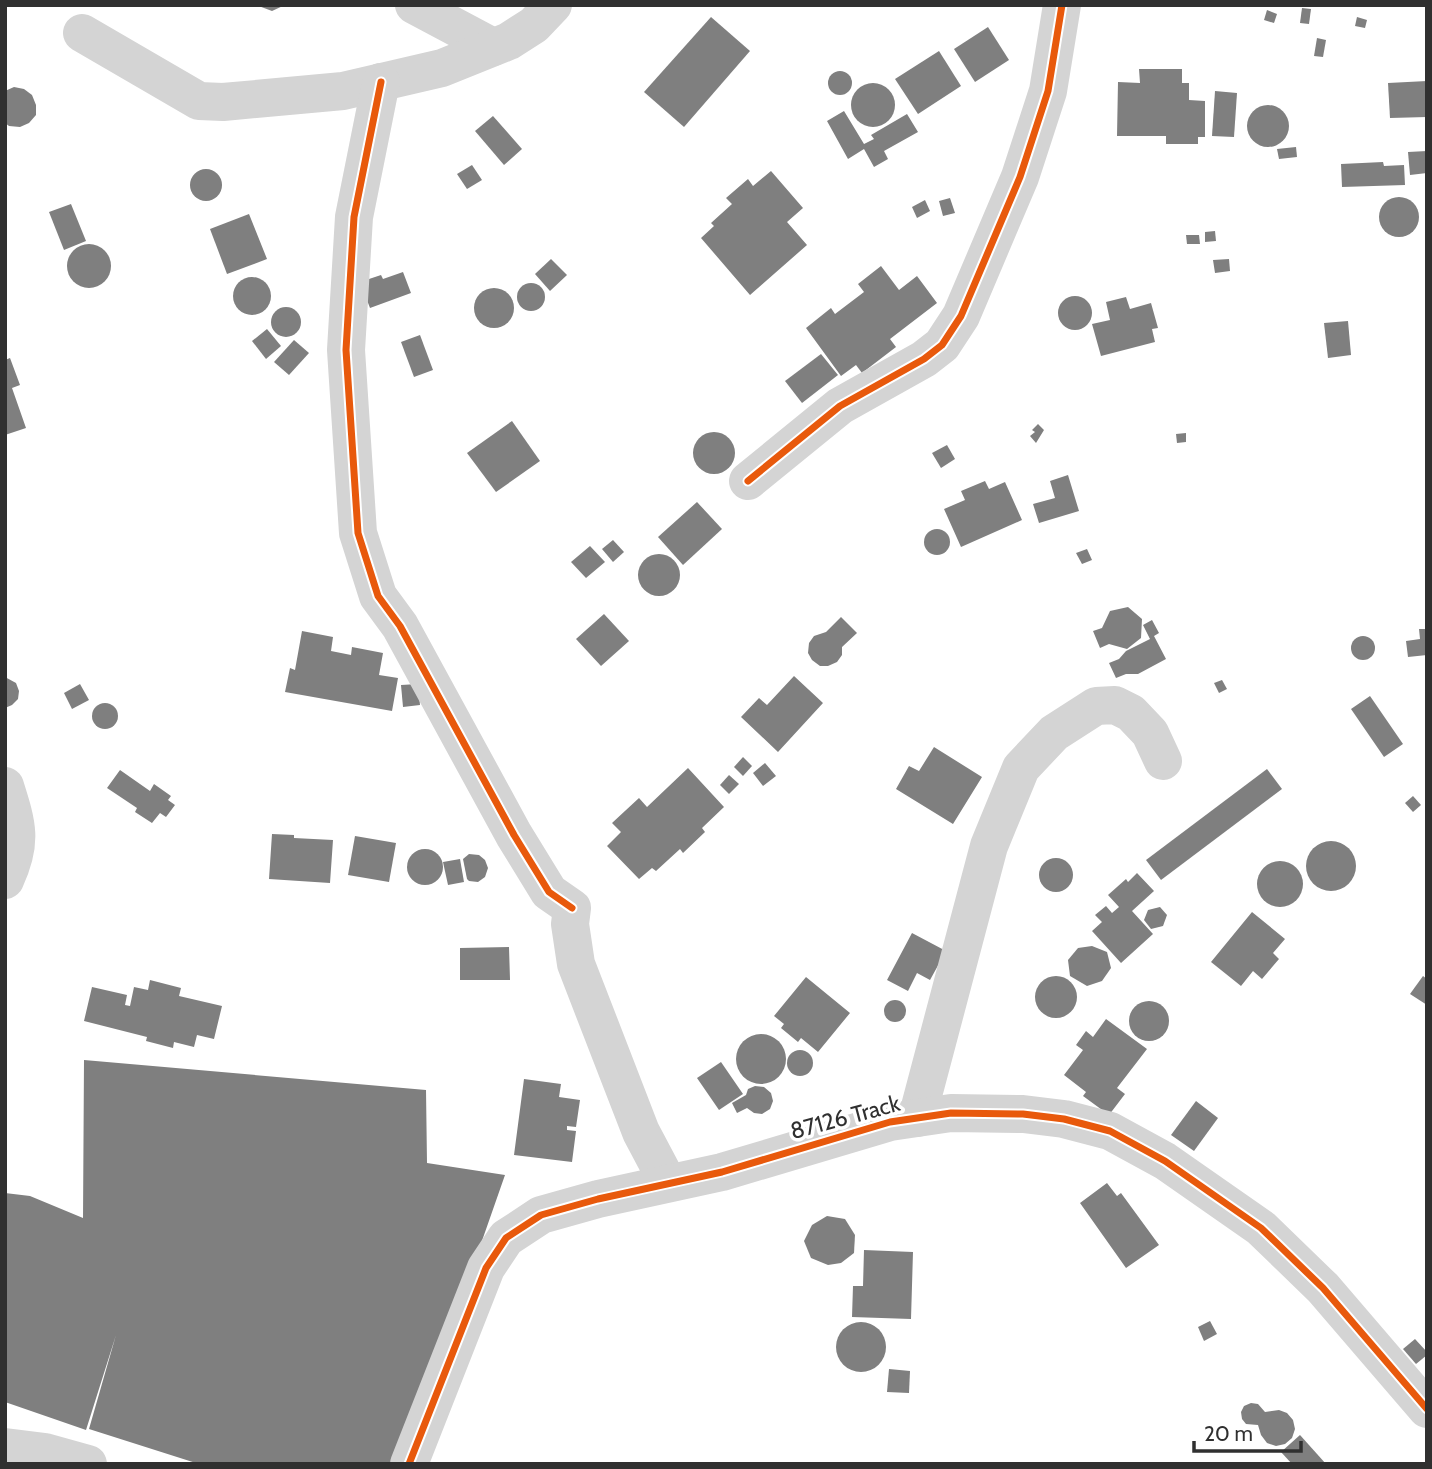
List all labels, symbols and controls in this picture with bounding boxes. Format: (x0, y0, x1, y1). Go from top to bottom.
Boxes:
street label: 87126 Track (787, 1089, 904, 1145)
scale bar (1194, 1410, 1301, 1454)
text: 20 m (1204, 1421, 1253, 1446)

